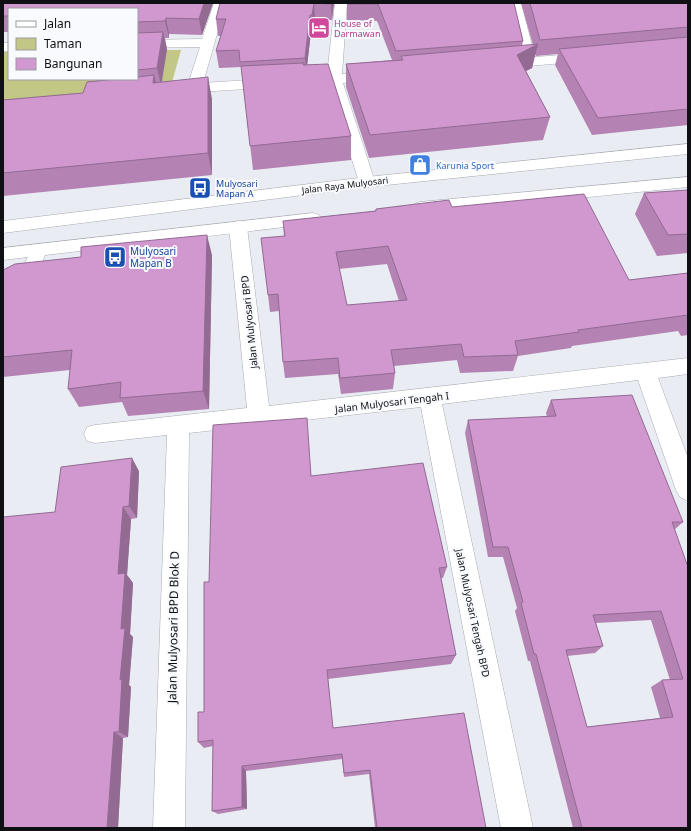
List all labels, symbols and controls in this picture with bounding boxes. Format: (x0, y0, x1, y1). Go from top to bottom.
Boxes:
legend (8, 8, 138, 80)
text: Jalan (43, 15, 71, 32)
hotel icon: House of Darmawan (306, 15, 332, 41)
place label: House of Darmawan (334, 17, 381, 40)
text: Taman (44, 35, 82, 52)
text: Bangunan (44, 55, 102, 72)
shop icon: Karunia Sport (407, 152, 433, 178)
place label: Karunia Sport (436, 159, 495, 172)
street label: Jalan Raya Mulyosari (300, 173, 389, 197)
bus stop icon: Mulyosari Mapan A (187, 175, 213, 201)
place label: Mulyosari Mapan A (216, 177, 257, 200)
bus stop icon: Mulyosari Mapan B (102, 244, 128, 270)
place label: Mulyosari Mapan B (130, 244, 176, 270)
street label: Jalan Mulyosari BPD (237, 275, 261, 370)
street label: Jalan Mulyosari Tengah I (333, 388, 450, 416)
street label: Jalan Mulyosari Tengah BPD (452, 546, 493, 679)
street label: Jalan Mulyosari BPD Blok D (163, 551, 183, 704)

